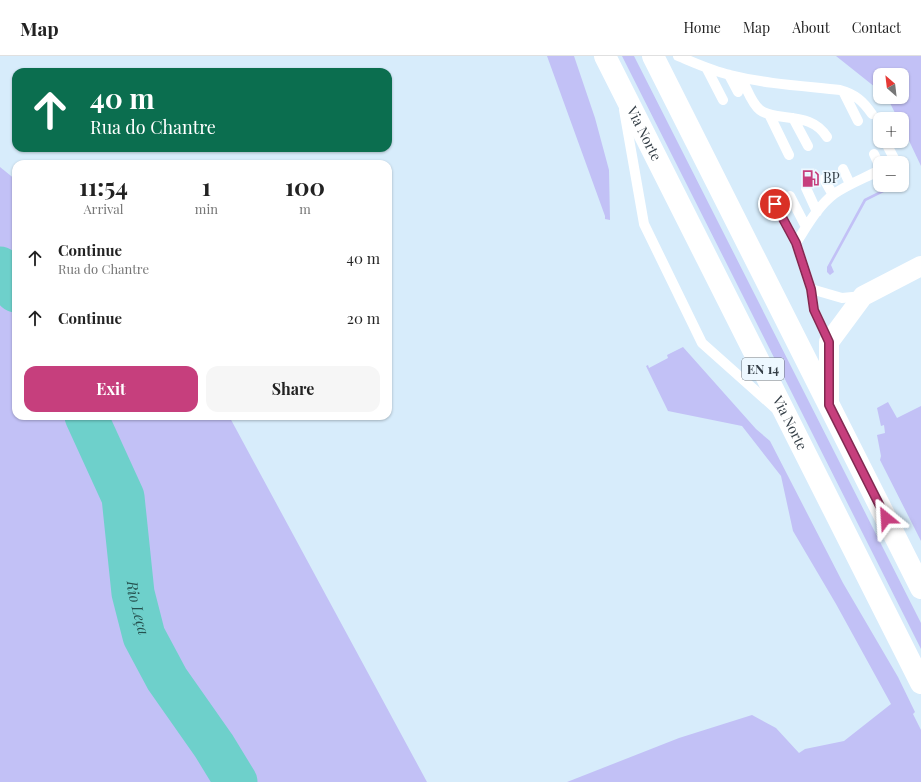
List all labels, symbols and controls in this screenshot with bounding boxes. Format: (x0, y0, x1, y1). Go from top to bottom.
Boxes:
text: Map (20, 15, 59, 41)
text: Home (683, 18, 721, 37)
text: Map (743, 18, 770, 37)
text: About (792, 18, 830, 37)
text: Contact (852, 18, 901, 37)
north arrow (873, 68, 909, 104)
map controls (873, 68, 909, 192)
text: 40 m (90, 79, 155, 116)
icon: ahead (24, 84, 76, 136)
street label: Via Norte (623, 102, 666, 164)
button: + (873, 112, 909, 148)
text: Rua do Chantre (90, 115, 216, 139)
button: − (873, 156, 909, 192)
fuel station icon: BP (800, 168, 820, 188)
place label: BP (823, 168, 840, 187)
text: 11:54 (79, 170, 128, 202)
text: 1 (202, 170, 211, 202)
text: 100 (285, 170, 325, 202)
pin (758, 187, 792, 221)
icon: arrive (764, 193, 786, 215)
text: Arrival (83, 200, 123, 217)
text: min (195, 200, 218, 217)
text: m (299, 200, 311, 217)
text: Continue (58, 240, 122, 260)
icon: ahead (24, 247, 46, 269)
text: 40 m (347, 248, 380, 268)
text: Rua do Chantre (58, 260, 149, 277)
icon: ahead (24, 307, 46, 329)
text: Continue (58, 308, 122, 328)
text: 20 m (347, 308, 380, 328)
road number: EN 14 (742, 358, 784, 380)
button: Exit (24, 366, 198, 412)
button: Share (206, 366, 380, 412)
street label: Via Norte (768, 392, 812, 453)
position arrow (865, 497, 907, 539)
water label: Rio Leça (123, 579, 154, 637)

